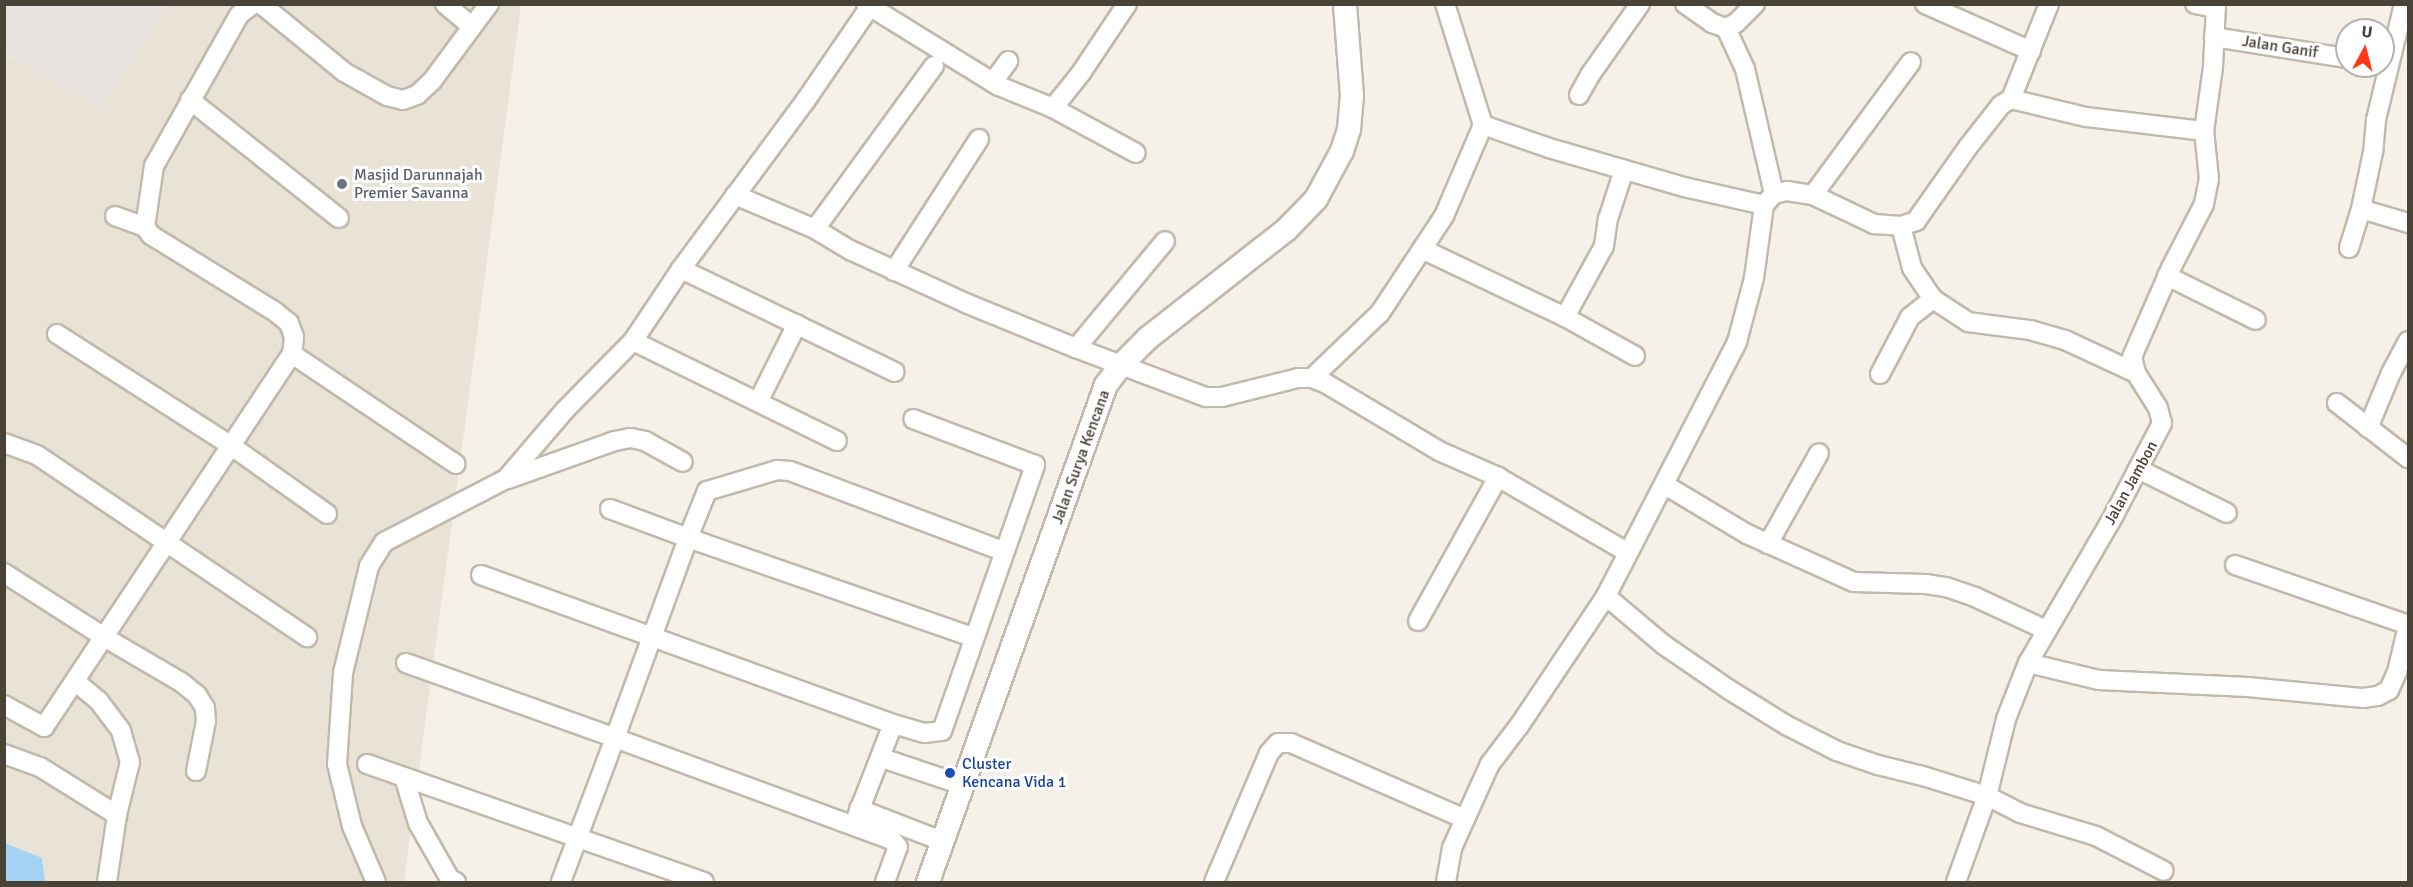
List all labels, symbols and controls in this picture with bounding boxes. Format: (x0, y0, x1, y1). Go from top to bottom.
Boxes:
north arrow (2335, 18, 2395, 78)
text: U (2360, 22, 2374, 43)
street label: Jalan Ganif (2241, 32, 2319, 62)
place label: Masjid Darunnajah Premier Savanna (354, 165, 483, 203)
marker: Masjid Darunnajah Premier Savanna (335, 177, 349, 191)
street label: Jalan Surya Kencana (1048, 387, 1114, 527)
street label: Jalan Jambon (2100, 438, 2162, 528)
place label: Cluster Kencana Vida 1 (962, 754, 1066, 792)
marker: Cluster Kencana Vida 1 (943, 766, 957, 780)

